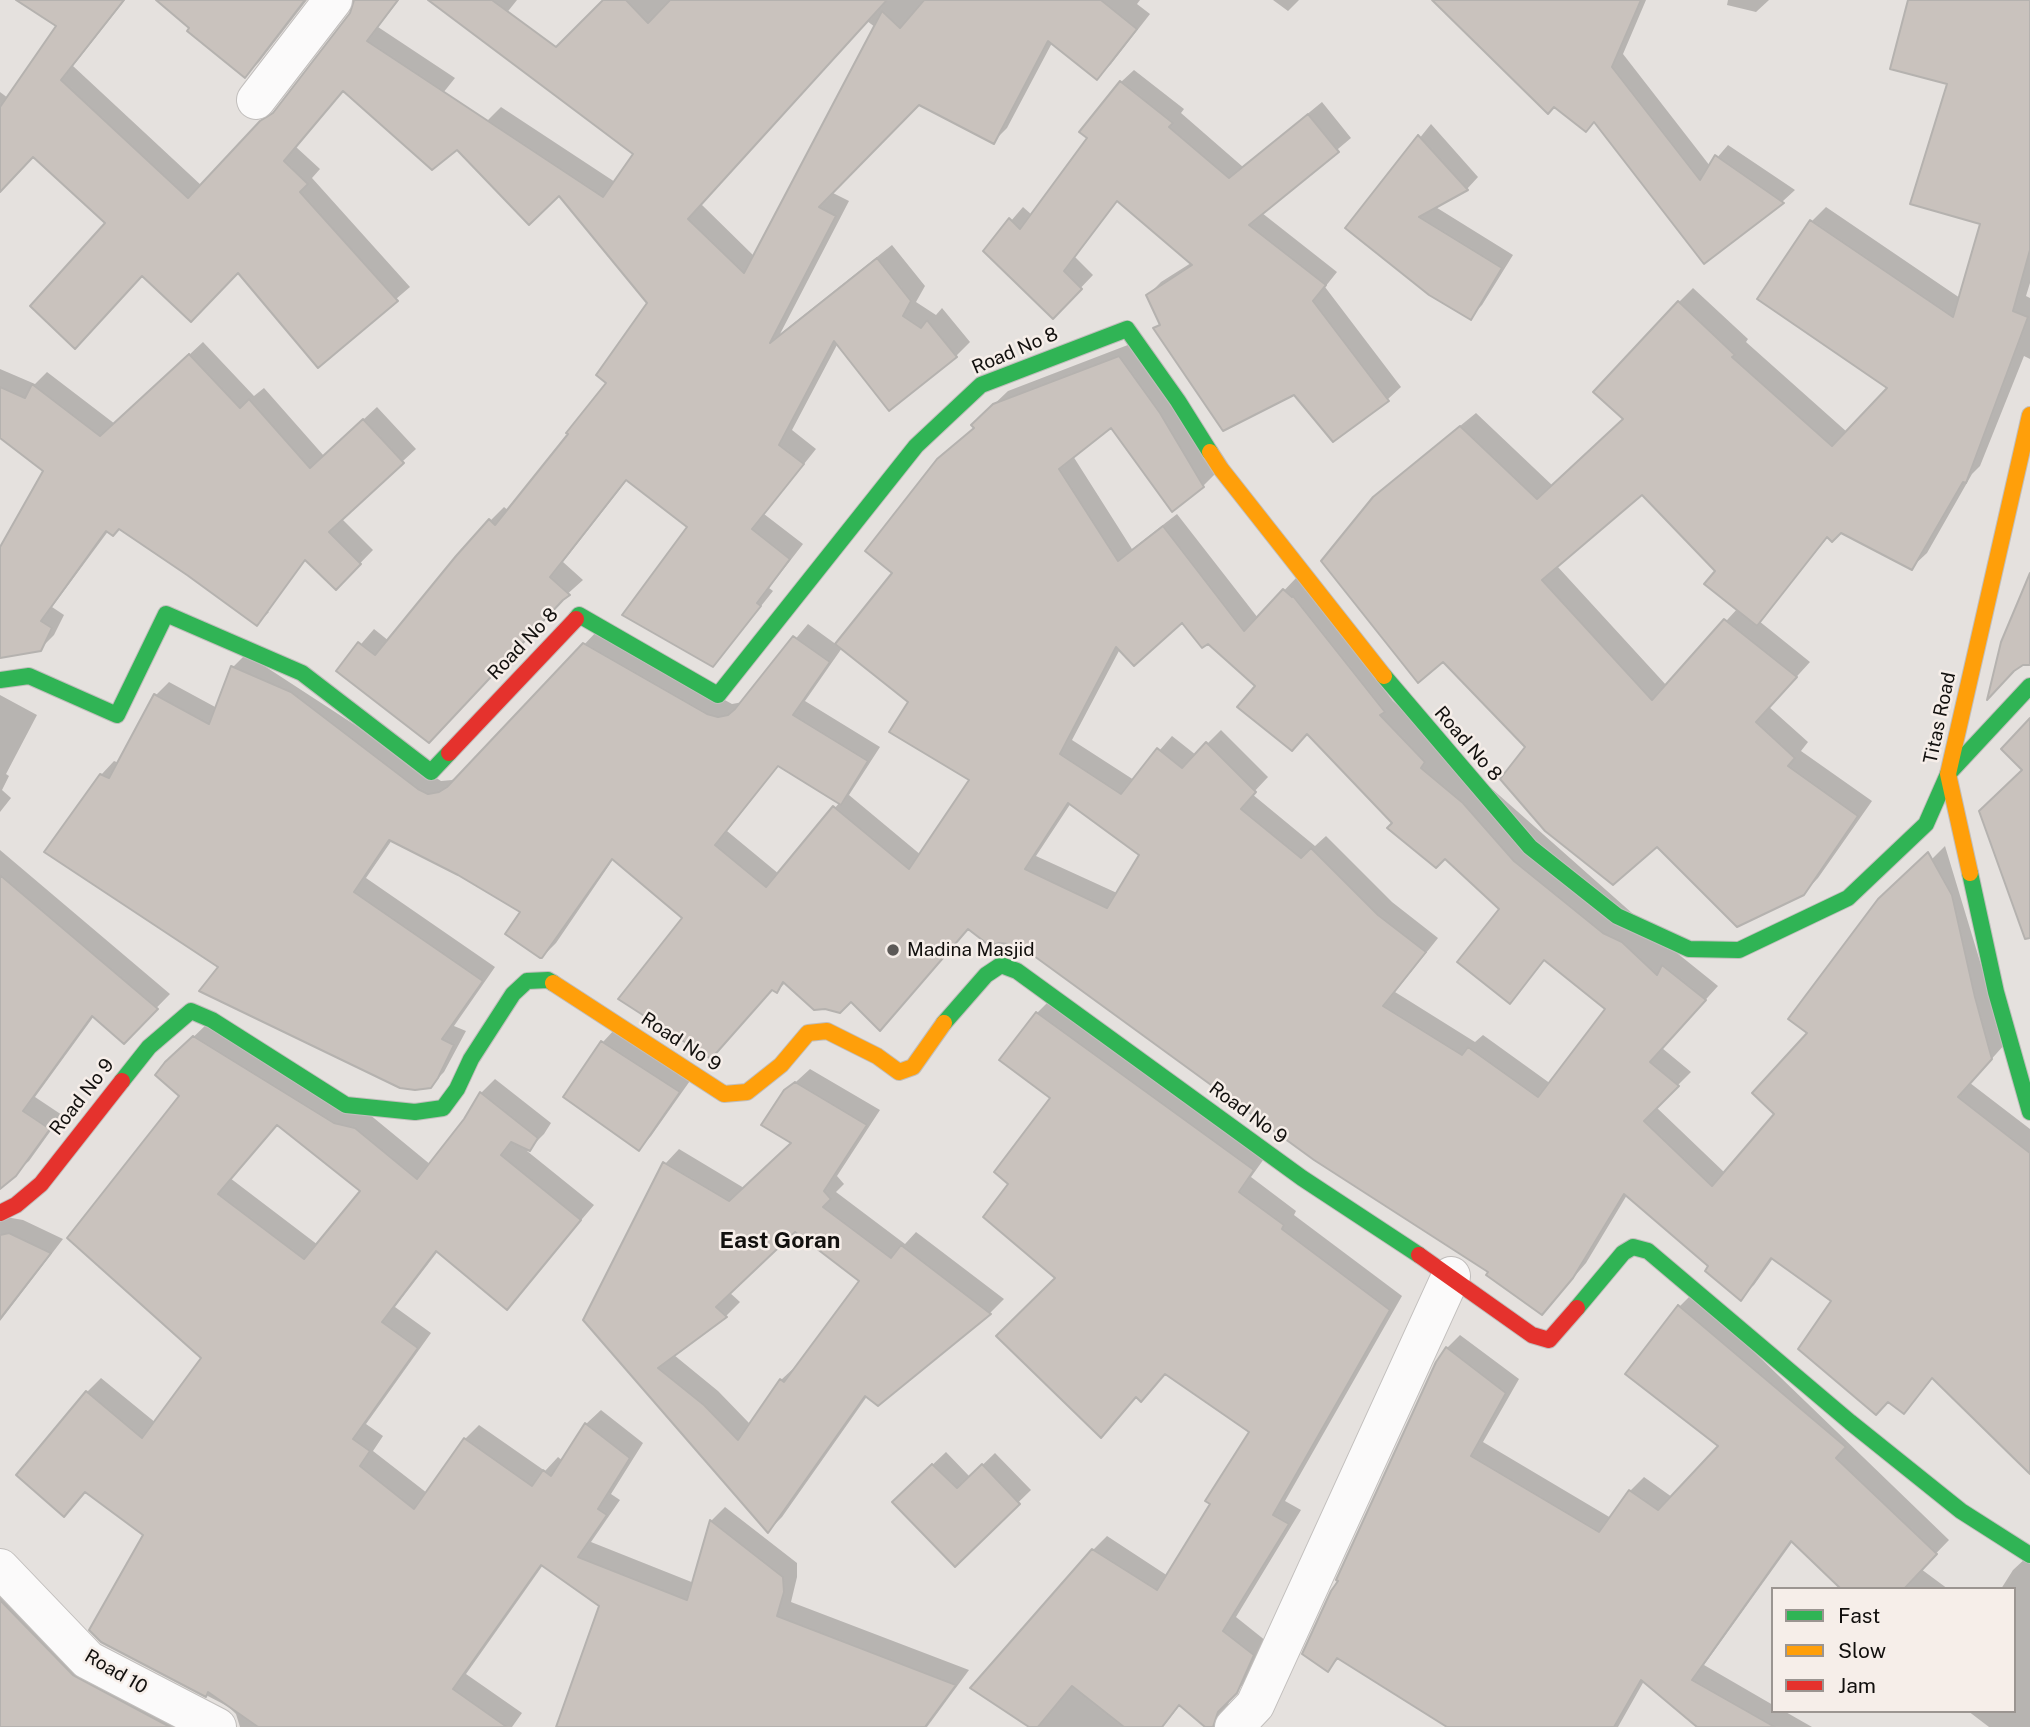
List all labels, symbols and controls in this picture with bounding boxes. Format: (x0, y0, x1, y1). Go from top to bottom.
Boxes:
street label: Road No 8 (968, 323, 1062, 379)
street label: Road No 8 (483, 603, 563, 685)
street label: Titas Road (1919, 670, 1961, 766)
street label: Road No 8 (1429, 702, 1507, 786)
place label: Madina Masjid (907, 939, 1035, 961)
marker: Madina Masjid (885, 942, 901, 958)
street label: Road No 9 (637, 1008, 725, 1076)
street label: Road No 9 (45, 1054, 119, 1140)
street label: Road No 9 (1204, 1077, 1292, 1149)
district label: East Goran (720, 1227, 840, 1255)
legend (1771, 1587, 2016, 1713)
text: Fast (1838, 1603, 1880, 1628)
text: Slow (1838, 1638, 1886, 1663)
street label: Road 10 (80, 1645, 152, 1699)
text: Jam (1838, 1673, 1876, 1698)

